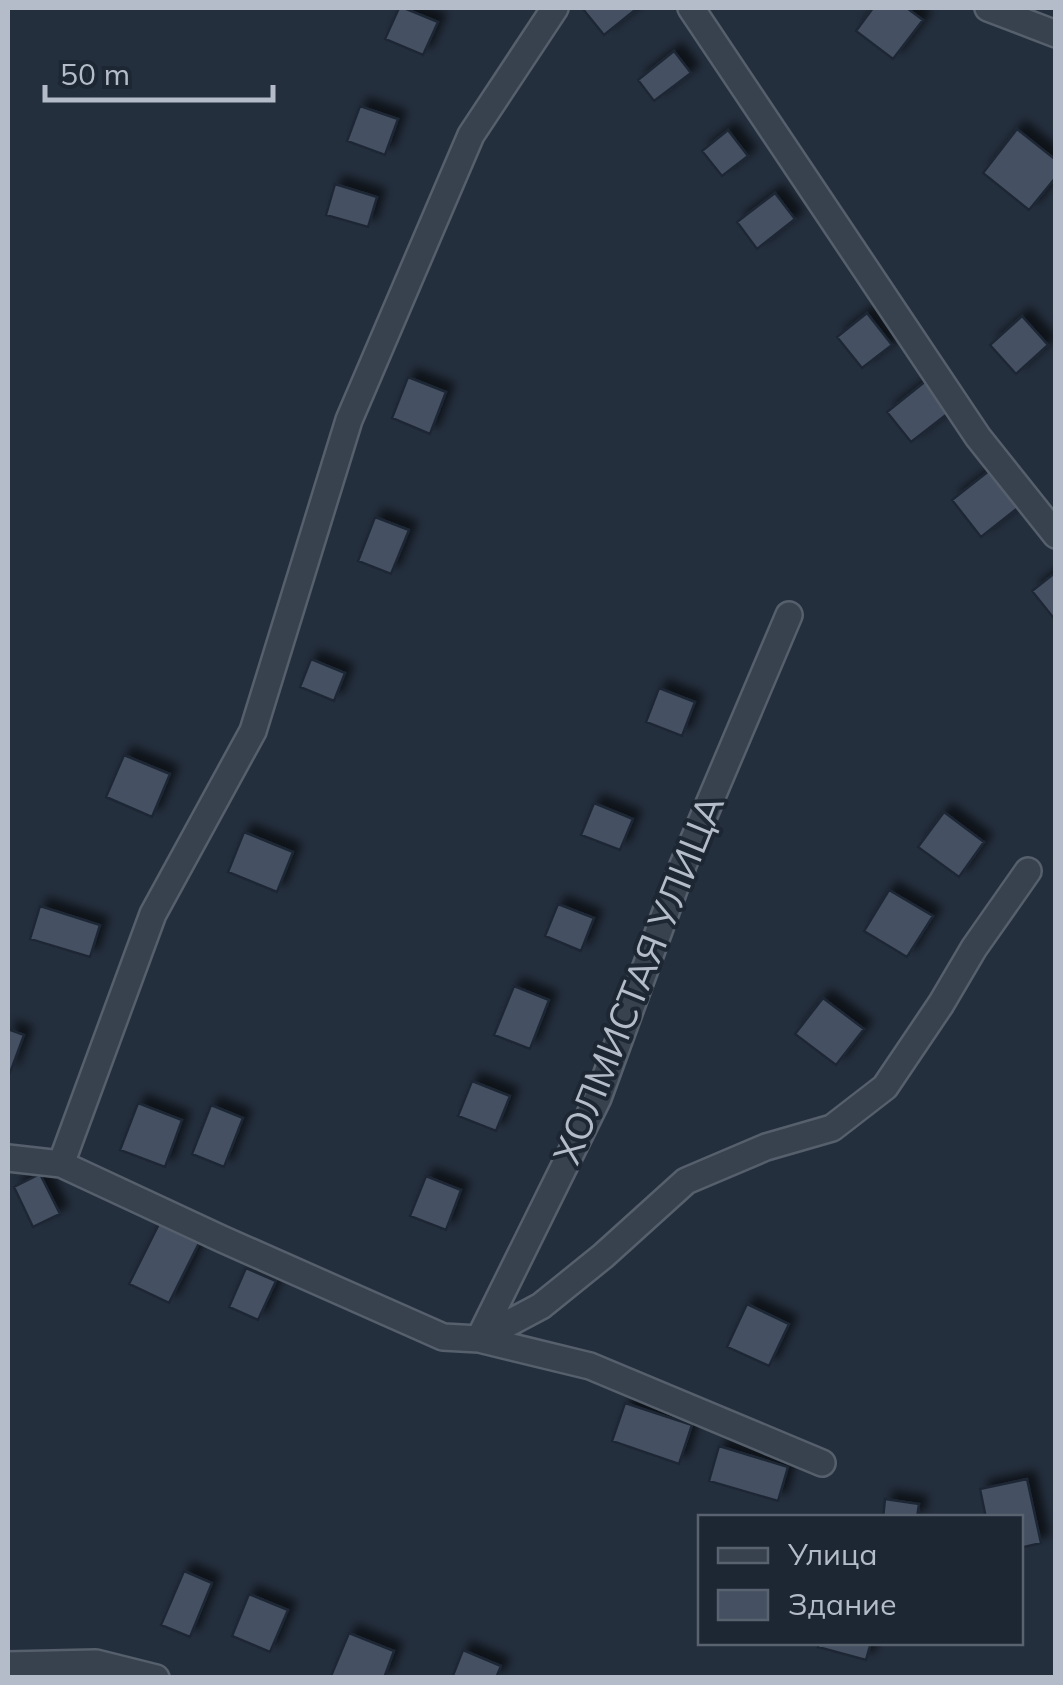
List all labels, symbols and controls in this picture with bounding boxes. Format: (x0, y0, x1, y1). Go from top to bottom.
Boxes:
scale bar (45, 40, 272, 102)
text: 50 m (60, 55, 130, 93)
street label: ХОЛМИСТАЯ УЛИЦА (542, 788, 734, 1170)
legend (698, 1515, 1023, 1645)
text: Улица (787, 1535, 878, 1573)
text: Здание (788, 1585, 897, 1623)

